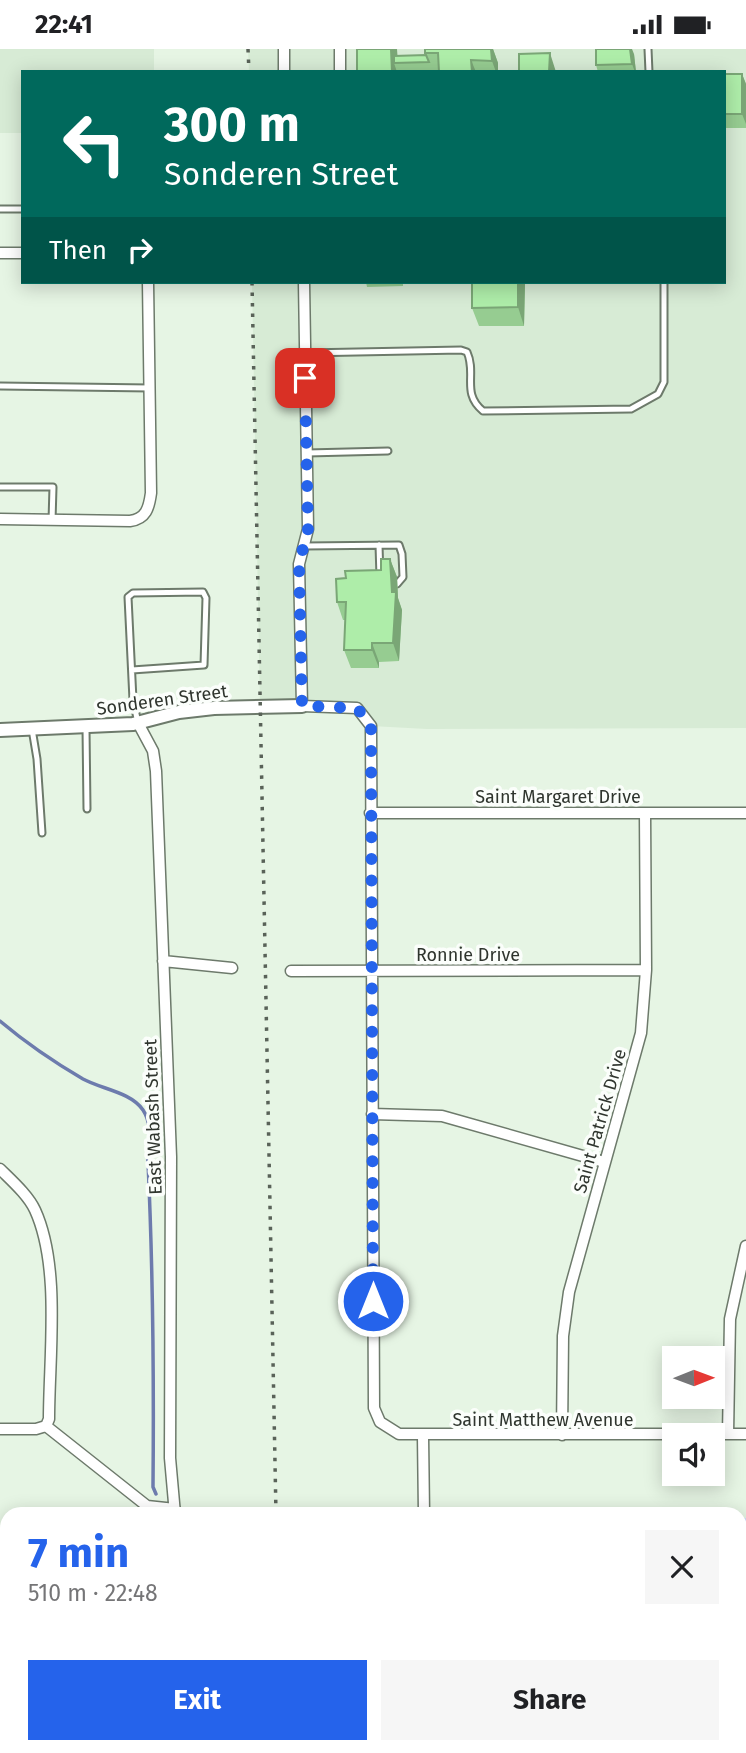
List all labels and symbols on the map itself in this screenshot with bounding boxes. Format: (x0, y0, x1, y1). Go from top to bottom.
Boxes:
pin (275, 348, 335, 408)
street label: Sonderen Street (95, 680, 229, 720)
street label: Saint Margaret Drive (475, 786, 641, 808)
street label: Ronnie Drive (416, 944, 520, 966)
street label: East Wabash Street (139, 1038, 167, 1195)
street label: Saint Patrick Drive (569, 1046, 631, 1196)
position arrow (336, 1264, 410, 1338)
north arrow (662, 1346, 724, 1409)
street label: Saint Matthew Avenue (452, 1409, 634, 1431)

